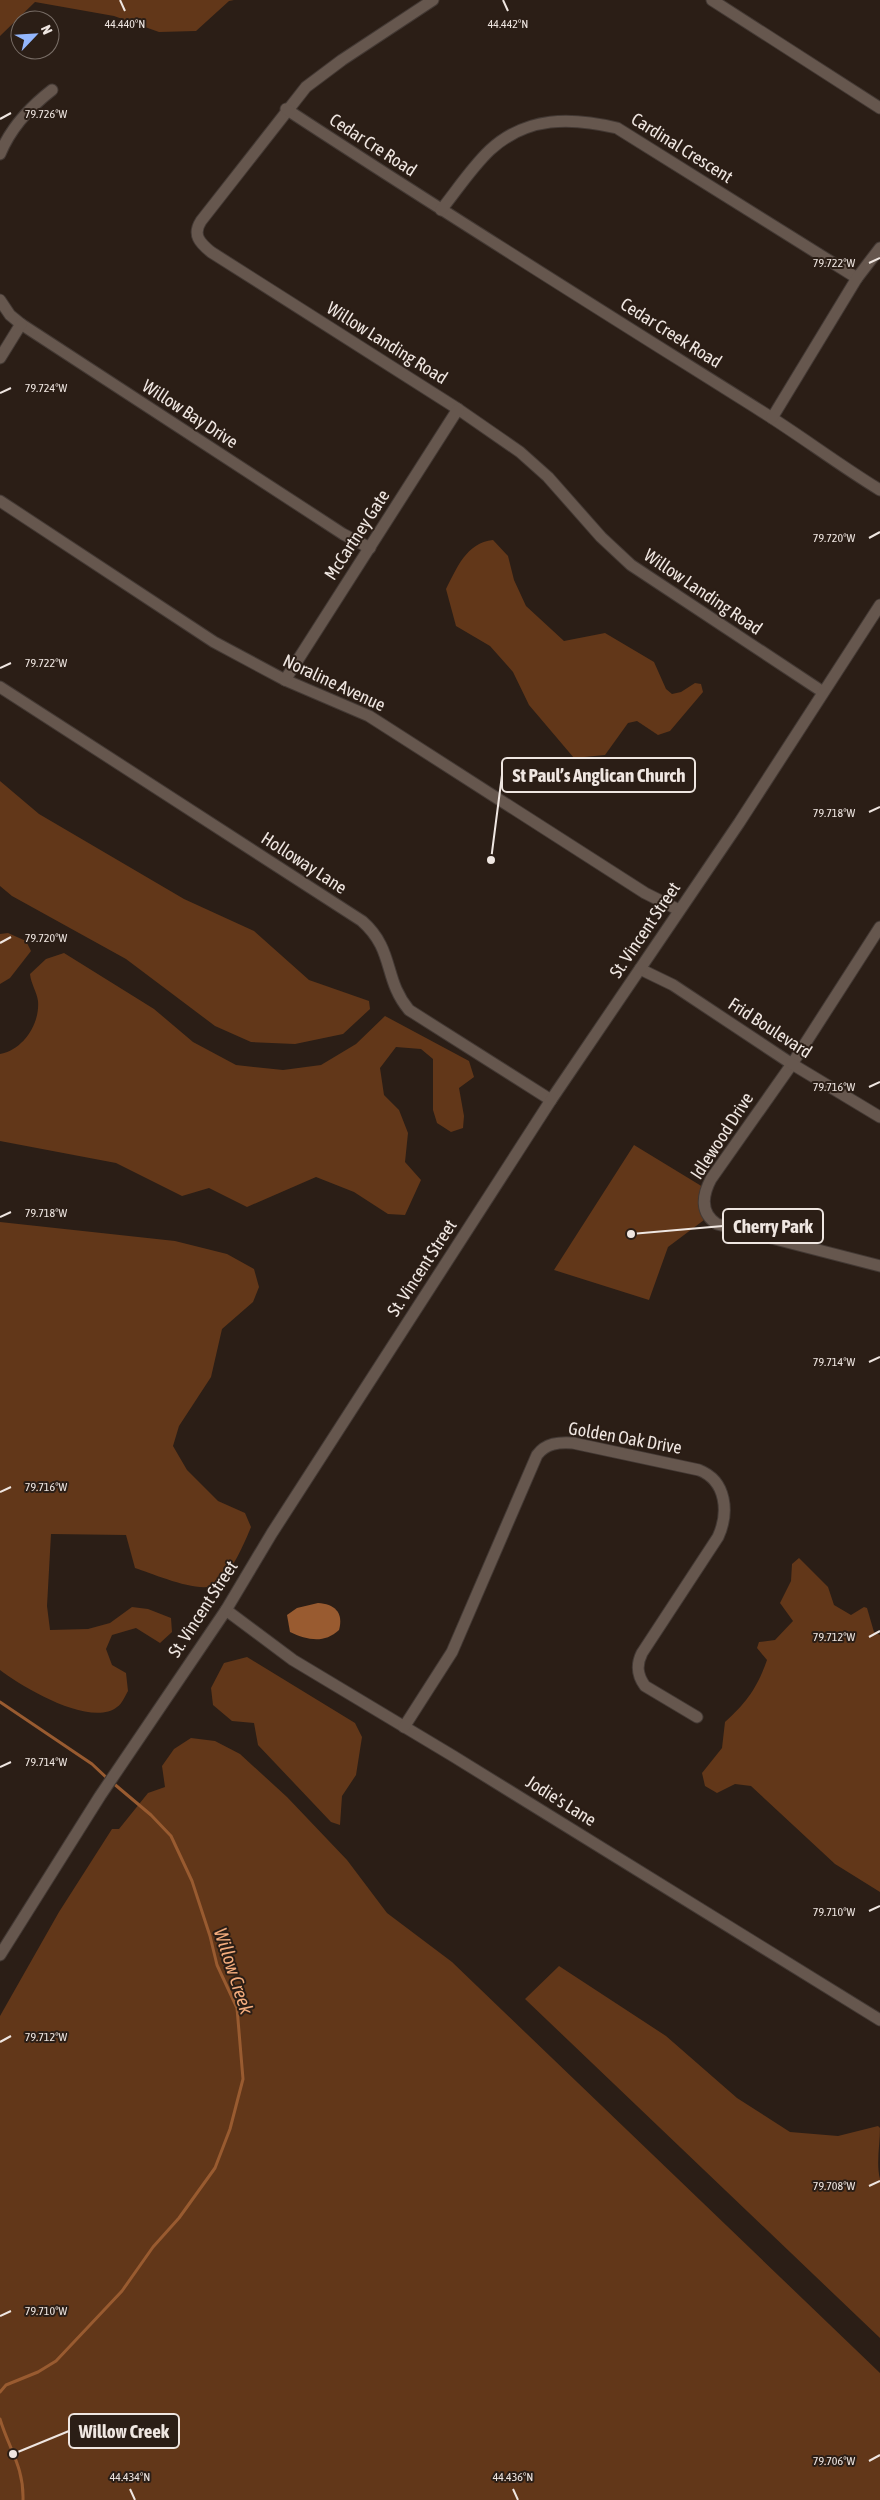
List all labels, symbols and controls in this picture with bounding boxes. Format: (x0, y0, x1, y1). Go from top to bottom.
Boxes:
north arrow (10, 10, 60, 60)
text: 44.440°N (105, 17, 145, 31)
text: 44.442°N (488, 17, 528, 31)
text: N (38, 22, 56, 37)
text: 79.726°W (25, 107, 67, 121)
street label: Cardinal Crescent (628, 108, 737, 187)
street label: Cedar Cre Road (326, 109, 421, 180)
text: 79.722°W (813, 256, 855, 270)
street label: Cedar Creek Road (617, 293, 726, 372)
street label: Willow Landing Road (323, 297, 451, 388)
street label: Willow Bay Drive (139, 375, 242, 452)
text: 79.724°W (25, 381, 67, 395)
street label: McCartney Gate (320, 486, 393, 584)
text: 79.720°W (813, 531, 855, 545)
street label: Willow Landing Road (640, 544, 766, 639)
street label: Noraline Avenue (280, 650, 389, 715)
text: 79.722°W (25, 656, 67, 670)
callout: St Paul’s Anglican Church (502, 758, 695, 792)
text: St Paul’s Anglican Church (512, 764, 686, 786)
text: 79.718°W (813, 806, 855, 820)
street label: Holloway Lane (258, 827, 351, 898)
street label: St. Vincent Street (605, 878, 684, 982)
text: 79.720°W (25, 931, 67, 945)
street label: Frid Boulevard (725, 993, 816, 1062)
text: 79.716°W (813, 1080, 855, 1094)
street label: Idlewood Drive (686, 1088, 757, 1183)
text: 79.718°W (25, 1206, 67, 1220)
callout: Cherry Park (723, 1209, 823, 1243)
text: Cherry Park (733, 1215, 814, 1237)
street label: St. Vincent Street (383, 1216, 461, 1320)
text: 79.714°W (813, 1355, 855, 1369)
street label: Golden Oak Drive (567, 1417, 683, 1458)
text: 79.716°W (25, 1480, 67, 1494)
street label: St. Vincent Street (164, 1557, 242, 1661)
text: 79.712°W (813, 1630, 855, 1644)
text: 79.714°W (25, 1755, 67, 1769)
street label: Jodie's Lane (522, 1771, 600, 1830)
text: 79.710°W (813, 1905, 855, 1919)
water label: Willow Creek (210, 1925, 258, 2018)
text: 79.712°W (25, 2030, 67, 2044)
text: 79.708°W (813, 2179, 855, 2193)
text: 79.710°W (25, 2304, 67, 2318)
callout: Willow Creek (69, 2414, 179, 2448)
text: Willow Creek (78, 2420, 170, 2442)
text: 79.706°W (813, 2454, 855, 2468)
text: 44.434°N (110, 2470, 150, 2484)
text: 44.436°N (493, 2470, 533, 2484)

